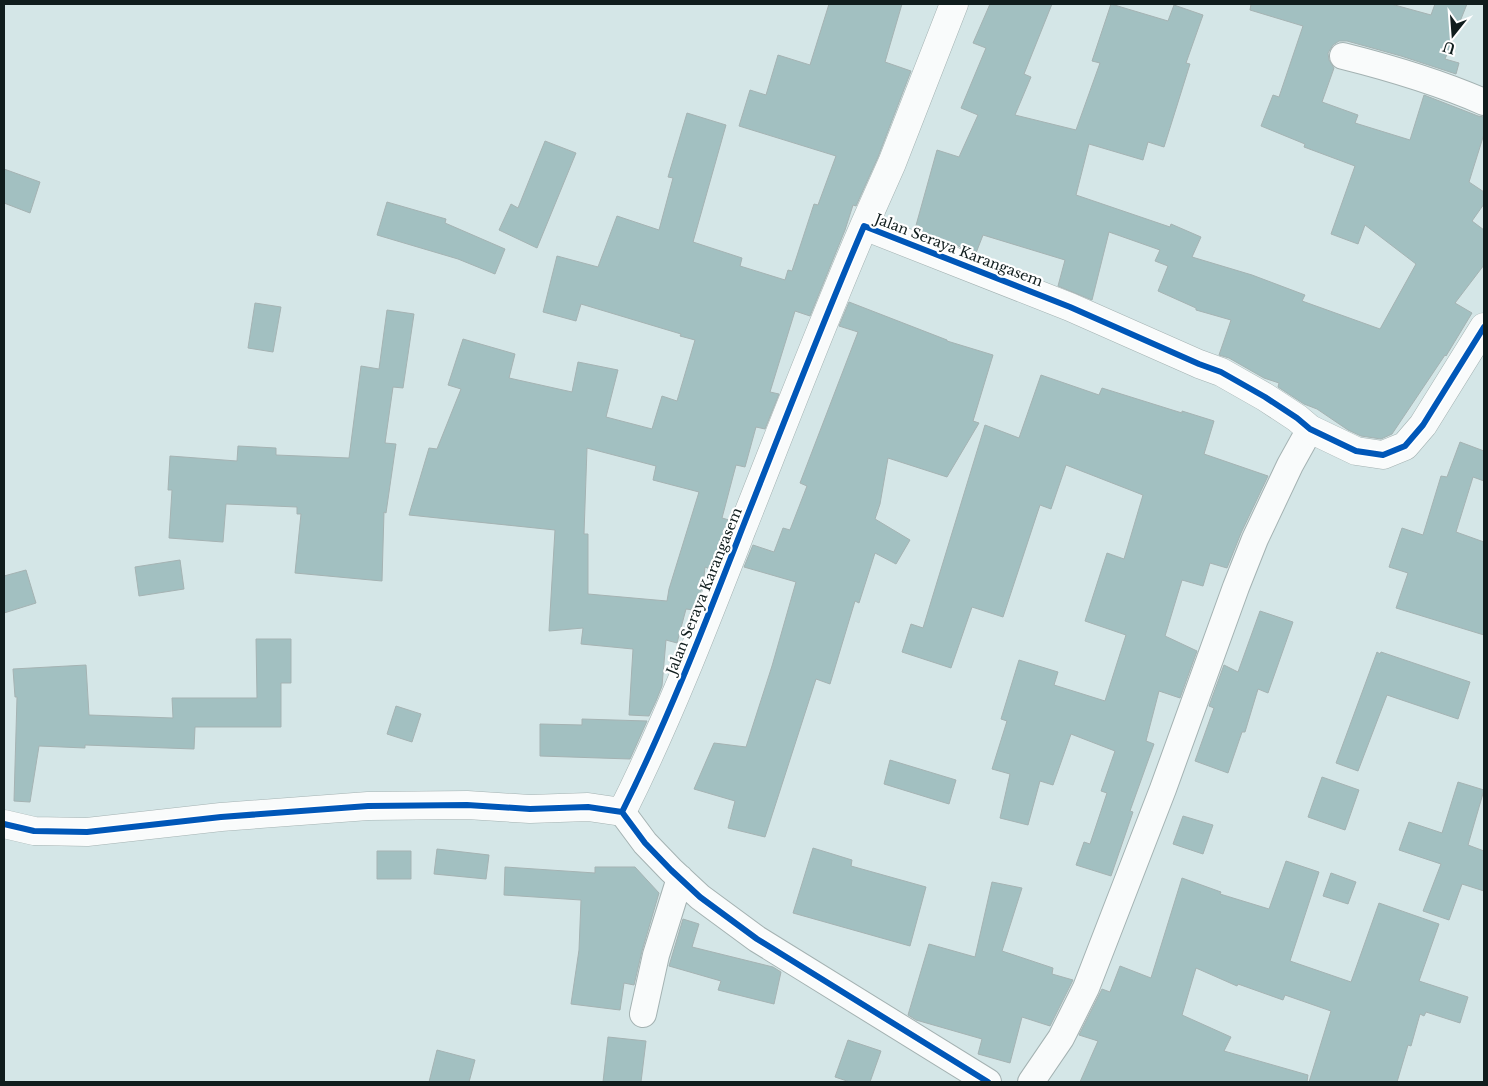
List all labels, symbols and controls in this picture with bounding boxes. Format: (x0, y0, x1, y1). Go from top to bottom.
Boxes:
north arrow (1428, 10, 1478, 60)
text: U (1440, 37, 1458, 58)
street label: Jalan Seraya Karangasem (870, 209, 1046, 290)
street label: Jalan Seraya Karangasem (661, 505, 746, 679)

